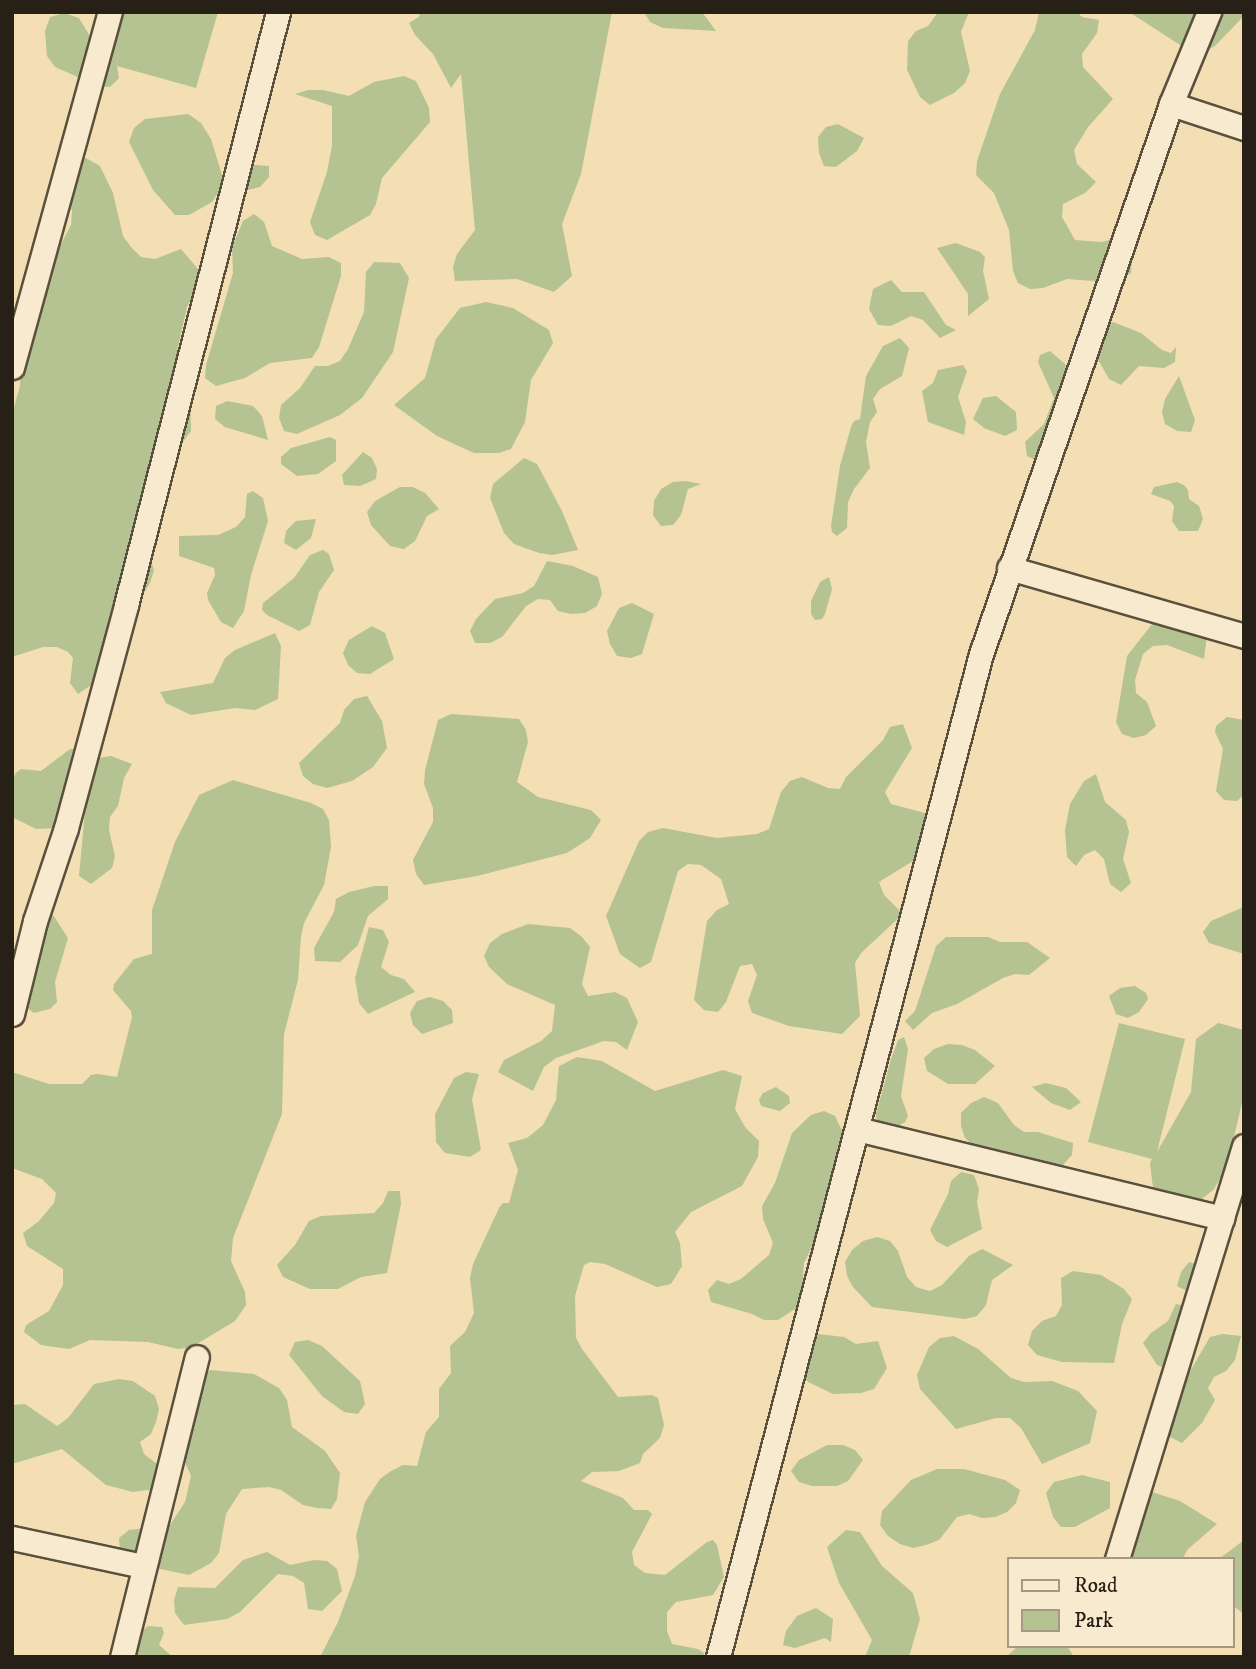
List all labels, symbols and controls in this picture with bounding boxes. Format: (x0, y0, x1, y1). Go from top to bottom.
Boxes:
legend (1007, 1557, 1235, 1648)
text: Road (1074, 1573, 1118, 1599)
text: Park (1074, 1608, 1113, 1634)

